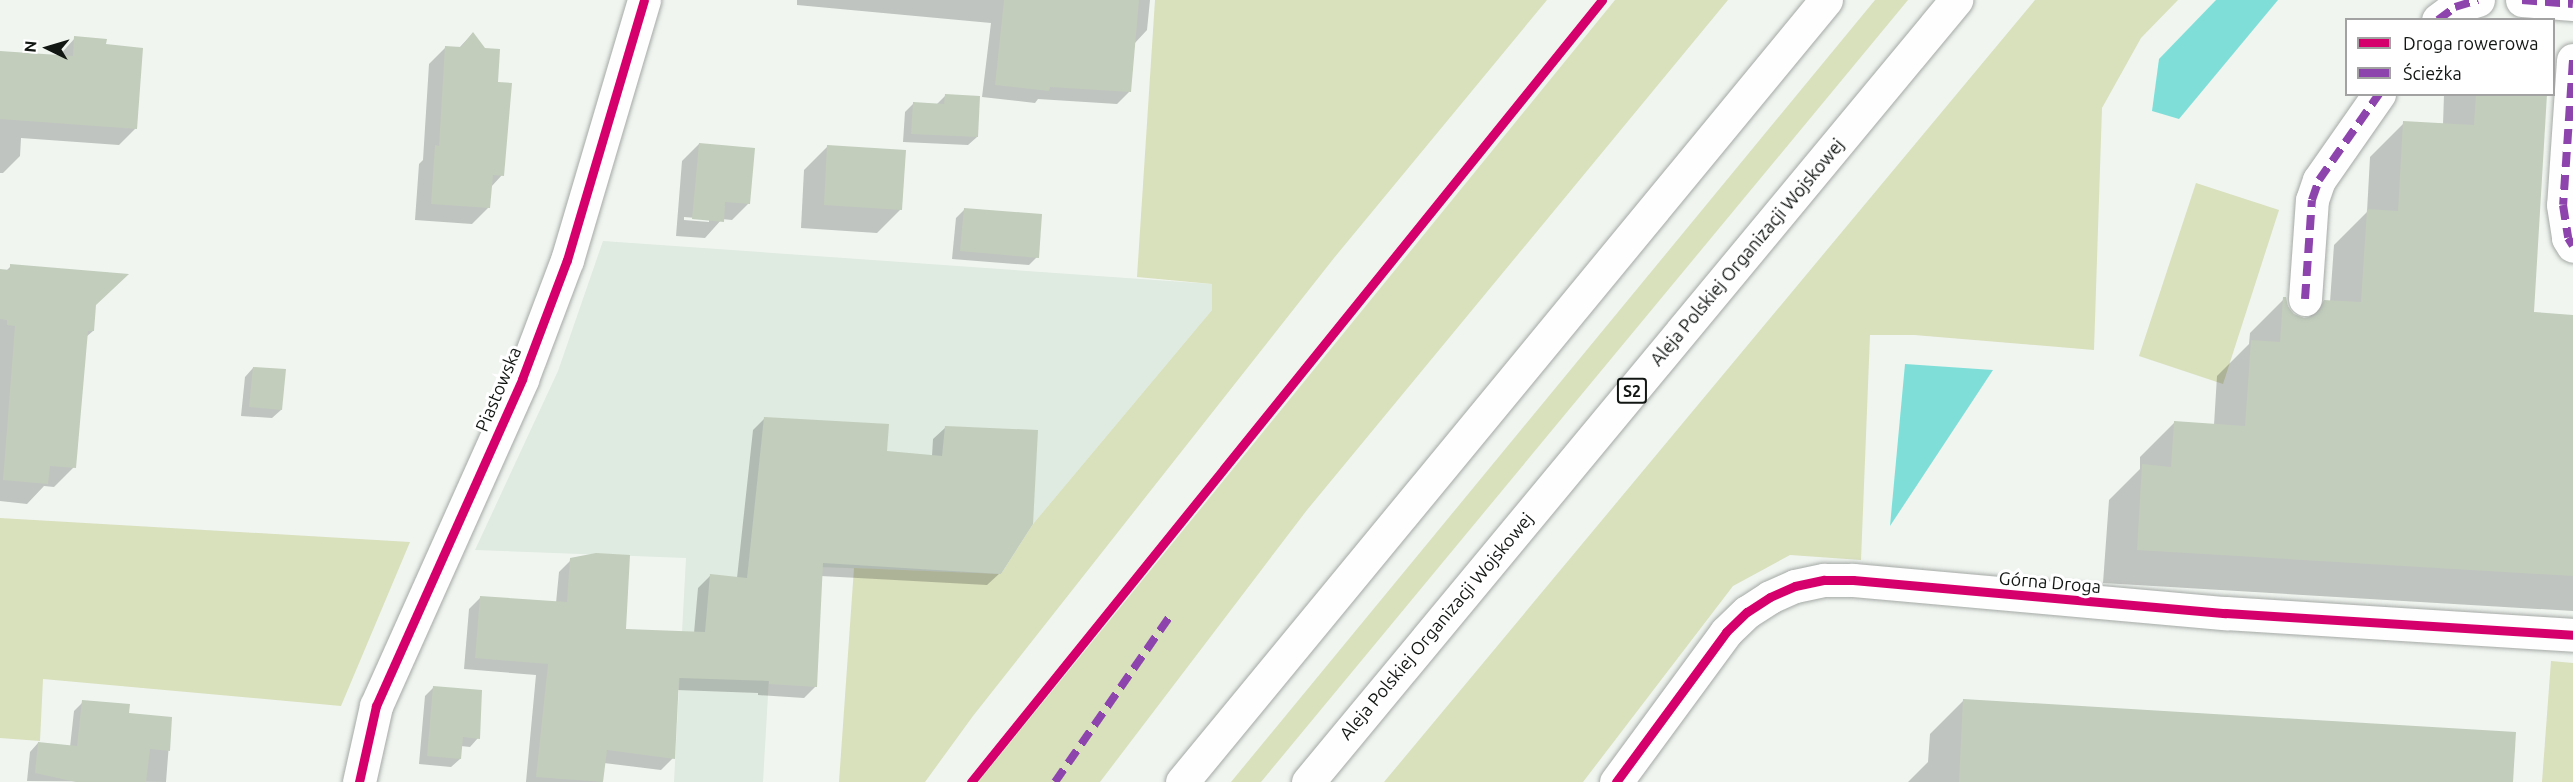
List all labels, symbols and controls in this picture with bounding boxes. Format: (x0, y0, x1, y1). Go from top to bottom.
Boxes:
north arrow (18, 18, 78, 78)
legend (2345, 18, 2555, 96)
text: Droga rowerowa (2403, 33, 2539, 53)
text: N (21, 40, 40, 53)
text: Ścieżka (2403, 63, 2462, 83)
street label: Aleja Polskiej Organizacji Wojskowej (1646, 134, 1848, 370)
street label: Piastowska (471, 343, 525, 435)
road number: S2 (1616, 378, 1648, 404)
street label: Aleja Polskiej Organizacji Wojskowej (1335, 508, 1537, 744)
street label: Górna Droga (1998, 567, 2102, 597)

